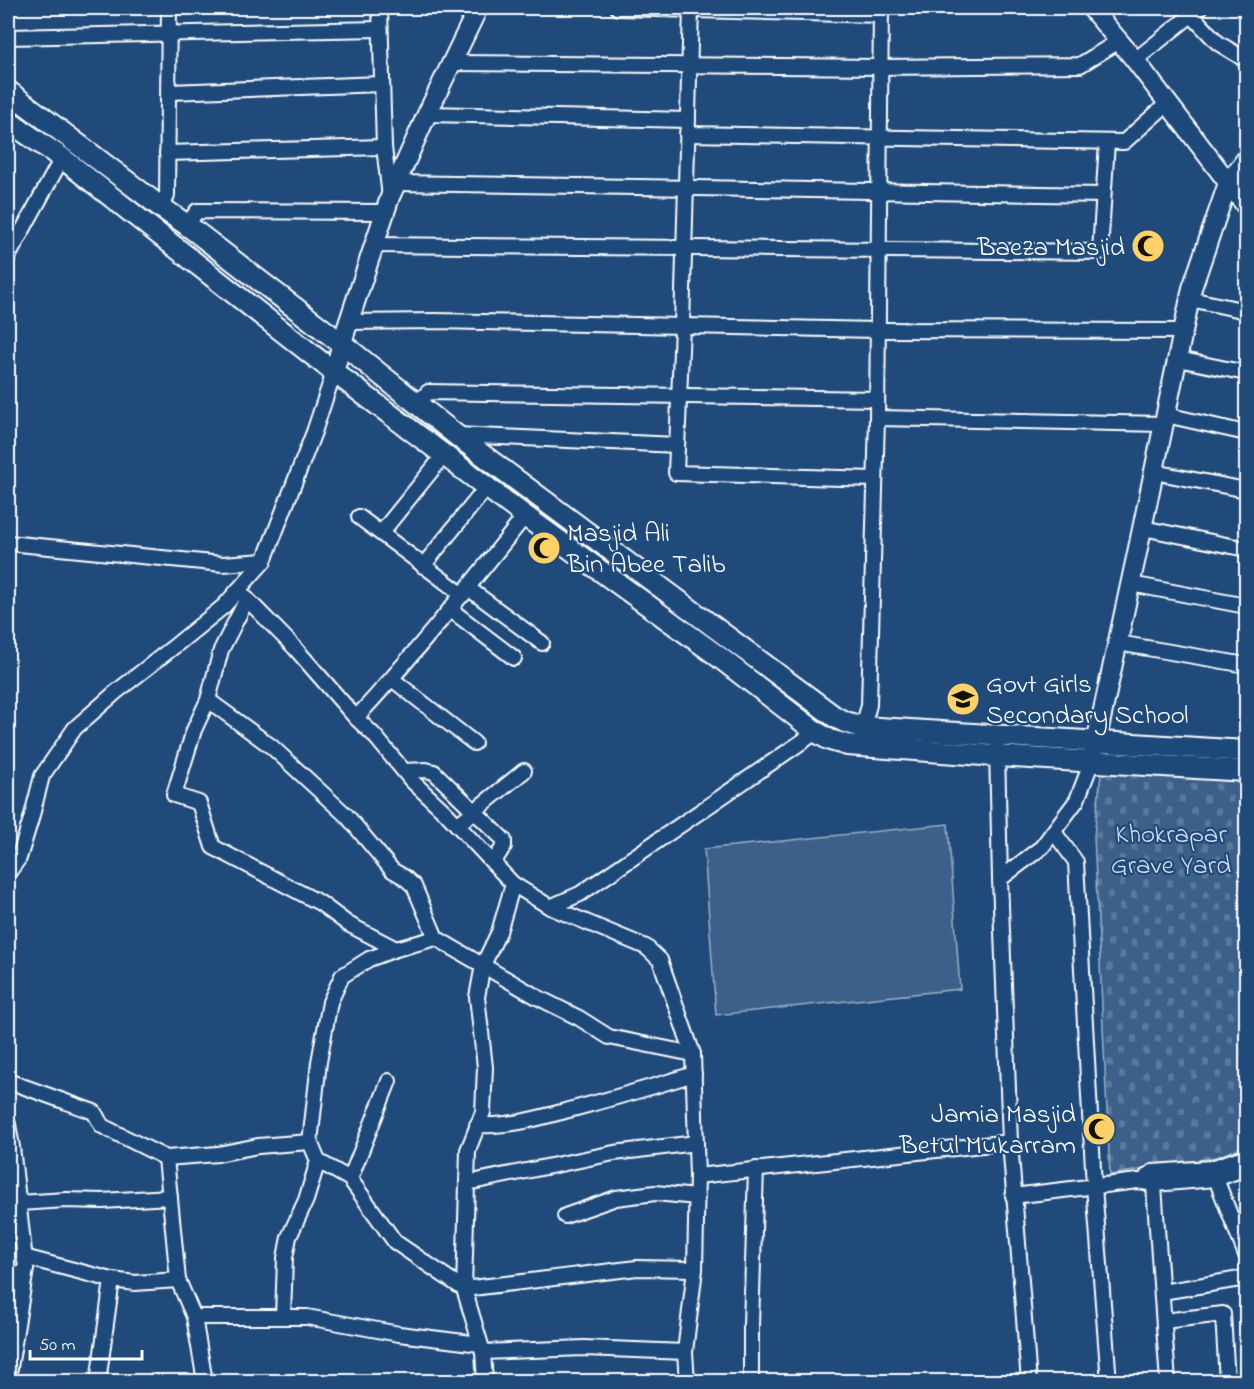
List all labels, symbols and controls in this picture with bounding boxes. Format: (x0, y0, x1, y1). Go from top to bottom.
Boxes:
mosque icon: Baeza Masjid (1130, 228, 1166, 264)
place label: Baeza Masjid (976, 229, 1125, 268)
place label: Masjid Ali Bin Abee Talib (566, 515, 726, 585)
mosque icon: Masjid Ali Bin Abee Talib (526, 530, 562, 566)
place label: Govt Girls Secondary School (986, 666, 1189, 736)
school or university icon: Govt Girls Secondary School (945, 681, 981, 717)
park label: Khokrapar Grave Yard (1111, 816, 1231, 886)
place label: Jamia Masjid Betul Mukarram (899, 1096, 1076, 1166)
mosque icon: Jamia Masjid Betul Mukarram (1081, 1111, 1117, 1147)
scale bar (30, 1323, 142, 1361)
text: 50 m (39, 1333, 76, 1359)

